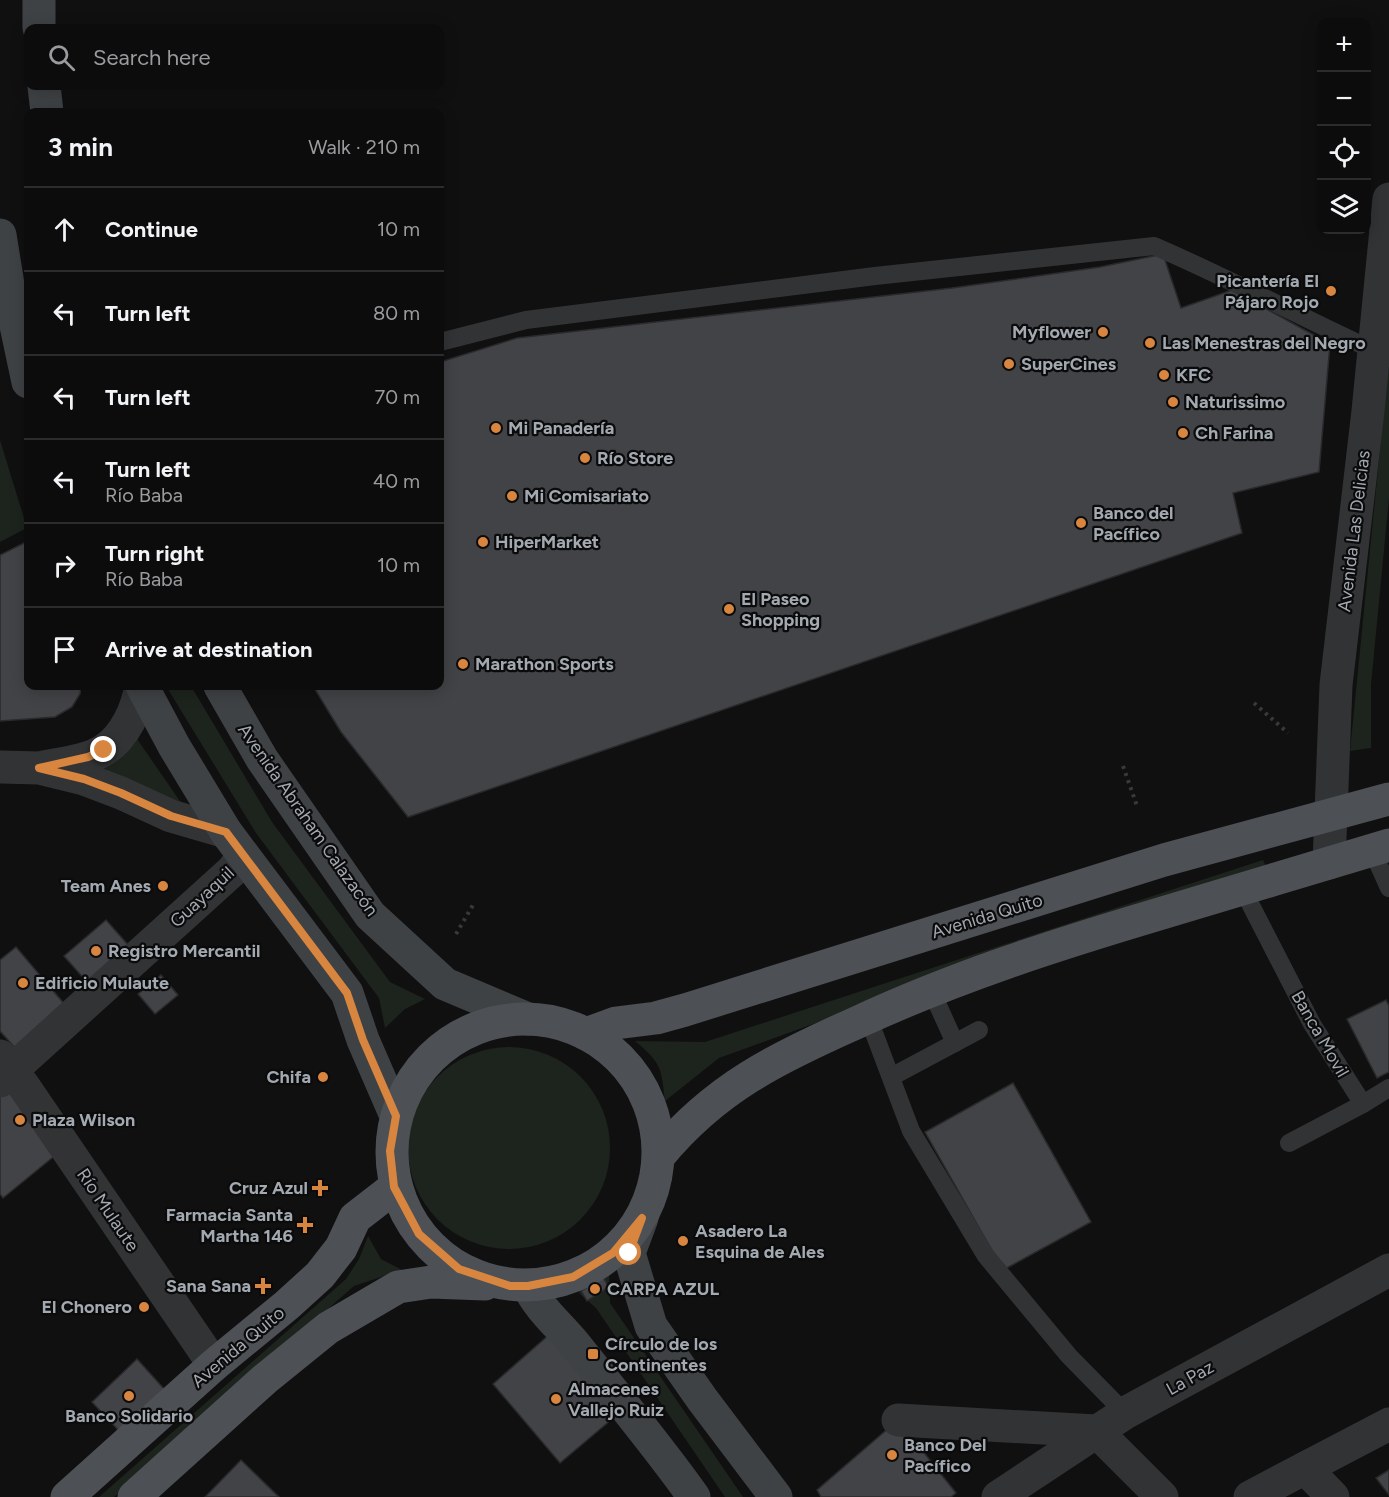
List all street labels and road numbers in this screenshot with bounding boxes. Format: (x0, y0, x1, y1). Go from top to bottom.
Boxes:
street label: Avenida Las Delicias (1333, 449, 1375, 613)
street label: Avenida Abraham Calazacón (233, 720, 383, 920)
street label: Guayaquil (165, 862, 239, 932)
street label: Avenida Quito (929, 889, 1045, 943)
street label: Banca Movil (1286, 987, 1354, 1081)
street label: Río Mulaute (72, 1164, 144, 1256)
street label: Avenida Quito (187, 1302, 289, 1392)
street label: La Paz (1162, 1356, 1218, 1400)

